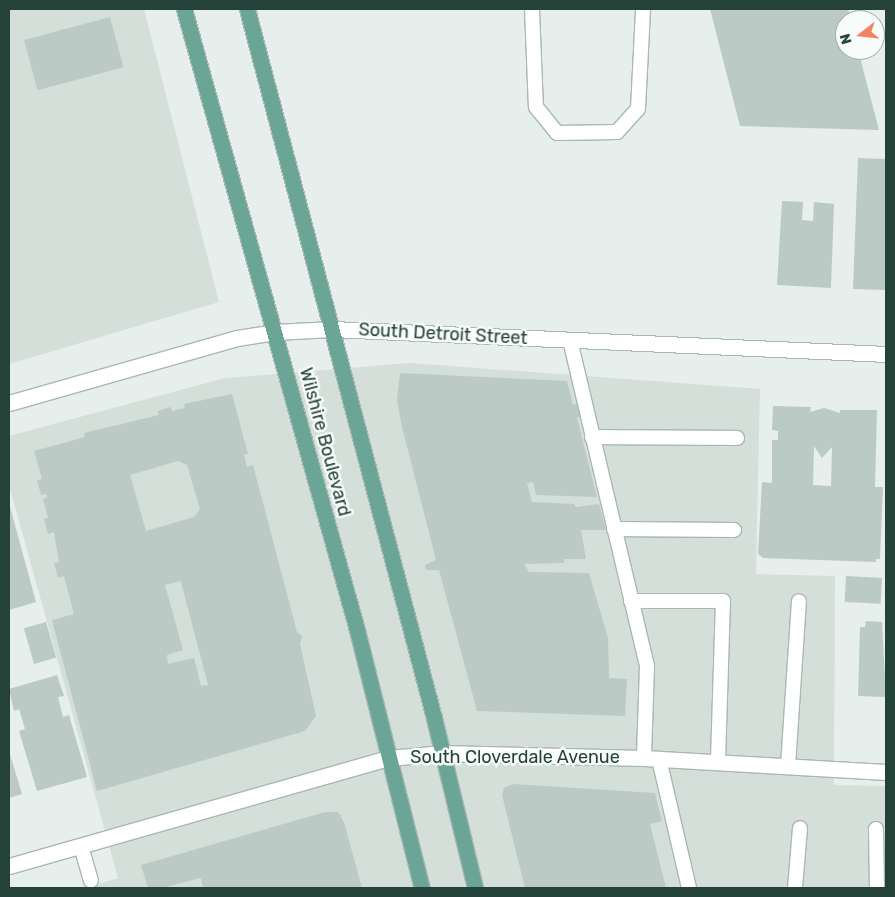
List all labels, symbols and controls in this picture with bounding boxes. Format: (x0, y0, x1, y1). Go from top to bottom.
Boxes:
north arrow (835, 10, 885, 60)
text: N (837, 32, 856, 46)
street label: South Detroit Street (358, 319, 528, 349)
street label: Wilshire Boulevard (295, 365, 355, 519)
street label: South Cloverdale Avenue (410, 746, 620, 768)

